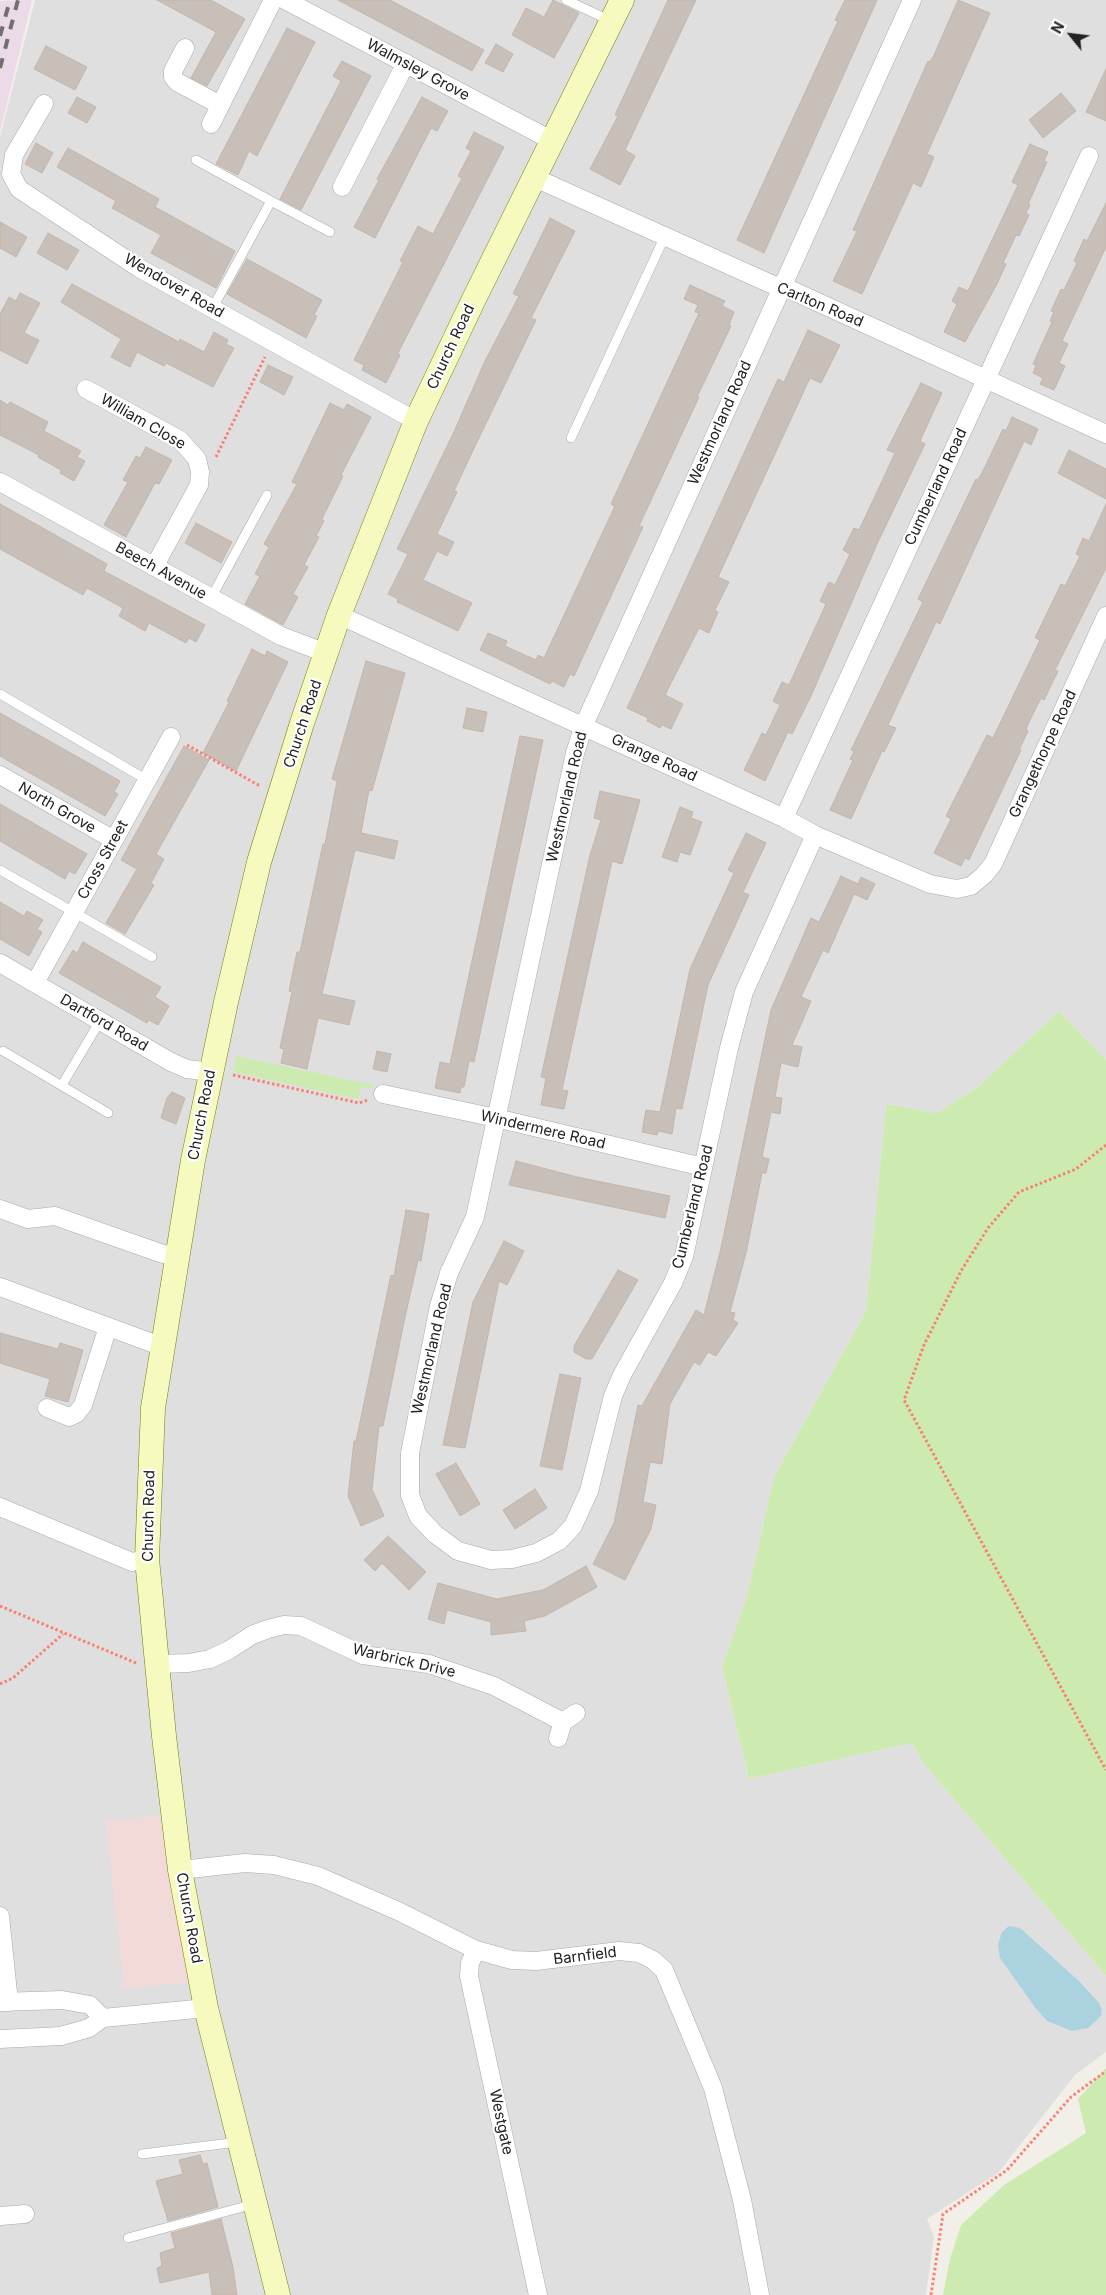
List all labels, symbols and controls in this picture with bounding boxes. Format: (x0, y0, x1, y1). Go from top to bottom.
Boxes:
north arrow (1046, 10, 1096, 60)
text: N (1047, 19, 1067, 36)
street label: Walmsley Grove (363, 35, 473, 105)
street label: Wendover Road (121, 250, 227, 322)
street label: Carlton Road (774, 279, 866, 331)
street label: Church Road (423, 302, 479, 392)
street label: Westmorland Road (685, 358, 755, 488)
street label: William Close (97, 390, 189, 454)
street label: Cumberland Road (901, 426, 971, 548)
street label: Beech Avenue (112, 538, 210, 604)
street label: Church Road (280, 678, 326, 770)
street label: Grangethorpe Road (1005, 687, 1081, 821)
street label: Westmorland Road (543, 730, 591, 864)
street label: Grange Road (608, 730, 700, 786)
street label: North Grove (15, 779, 99, 837)
street label: Cross Street (74, 817, 132, 903)
street label: Dartford Road (57, 991, 151, 1055)
street label: Church Road (184, 1068, 220, 1162)
street label: Windermere Road (479, 1107, 607, 1153)
street label: Cumberland Road (669, 1143, 717, 1271)
street label: Westmorland Road (408, 1282, 456, 1416)
street label: Church Road (139, 1470, 159, 1562)
street label: Warbrick Drive (351, 1640, 457, 1682)
street label: Church Road (172, 1871, 206, 1965)
street label: Barnfield (552, 1943, 618, 1969)
street label: Westgate (485, 2088, 517, 2156)

